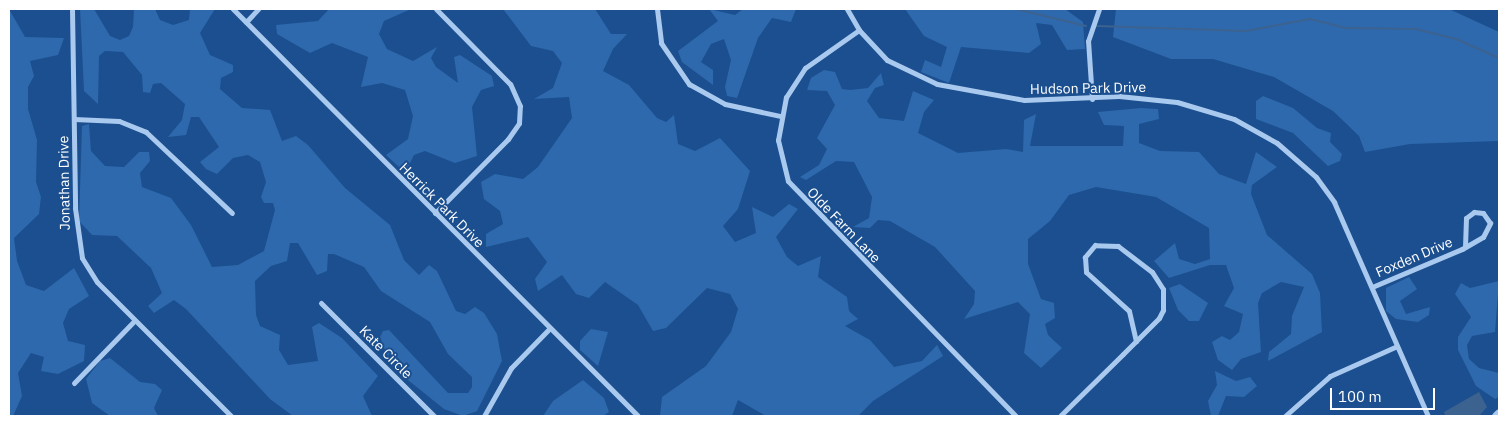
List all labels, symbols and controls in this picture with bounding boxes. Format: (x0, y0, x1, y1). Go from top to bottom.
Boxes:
street label: Hudson Park Drive (1030, 79, 1146, 97)
street label: Jonathan Drive (55, 136, 73, 230)
street label: Herrick Park Drive (396, 159, 488, 251)
street label: Olde Farm Lane (804, 184, 884, 266)
street label: Foxden Drive (1373, 233, 1455, 281)
street label: Kate Circle (356, 322, 416, 382)
scale bar (1333, 378, 1438, 410)
text: 100 m (1338, 387, 1382, 406)

